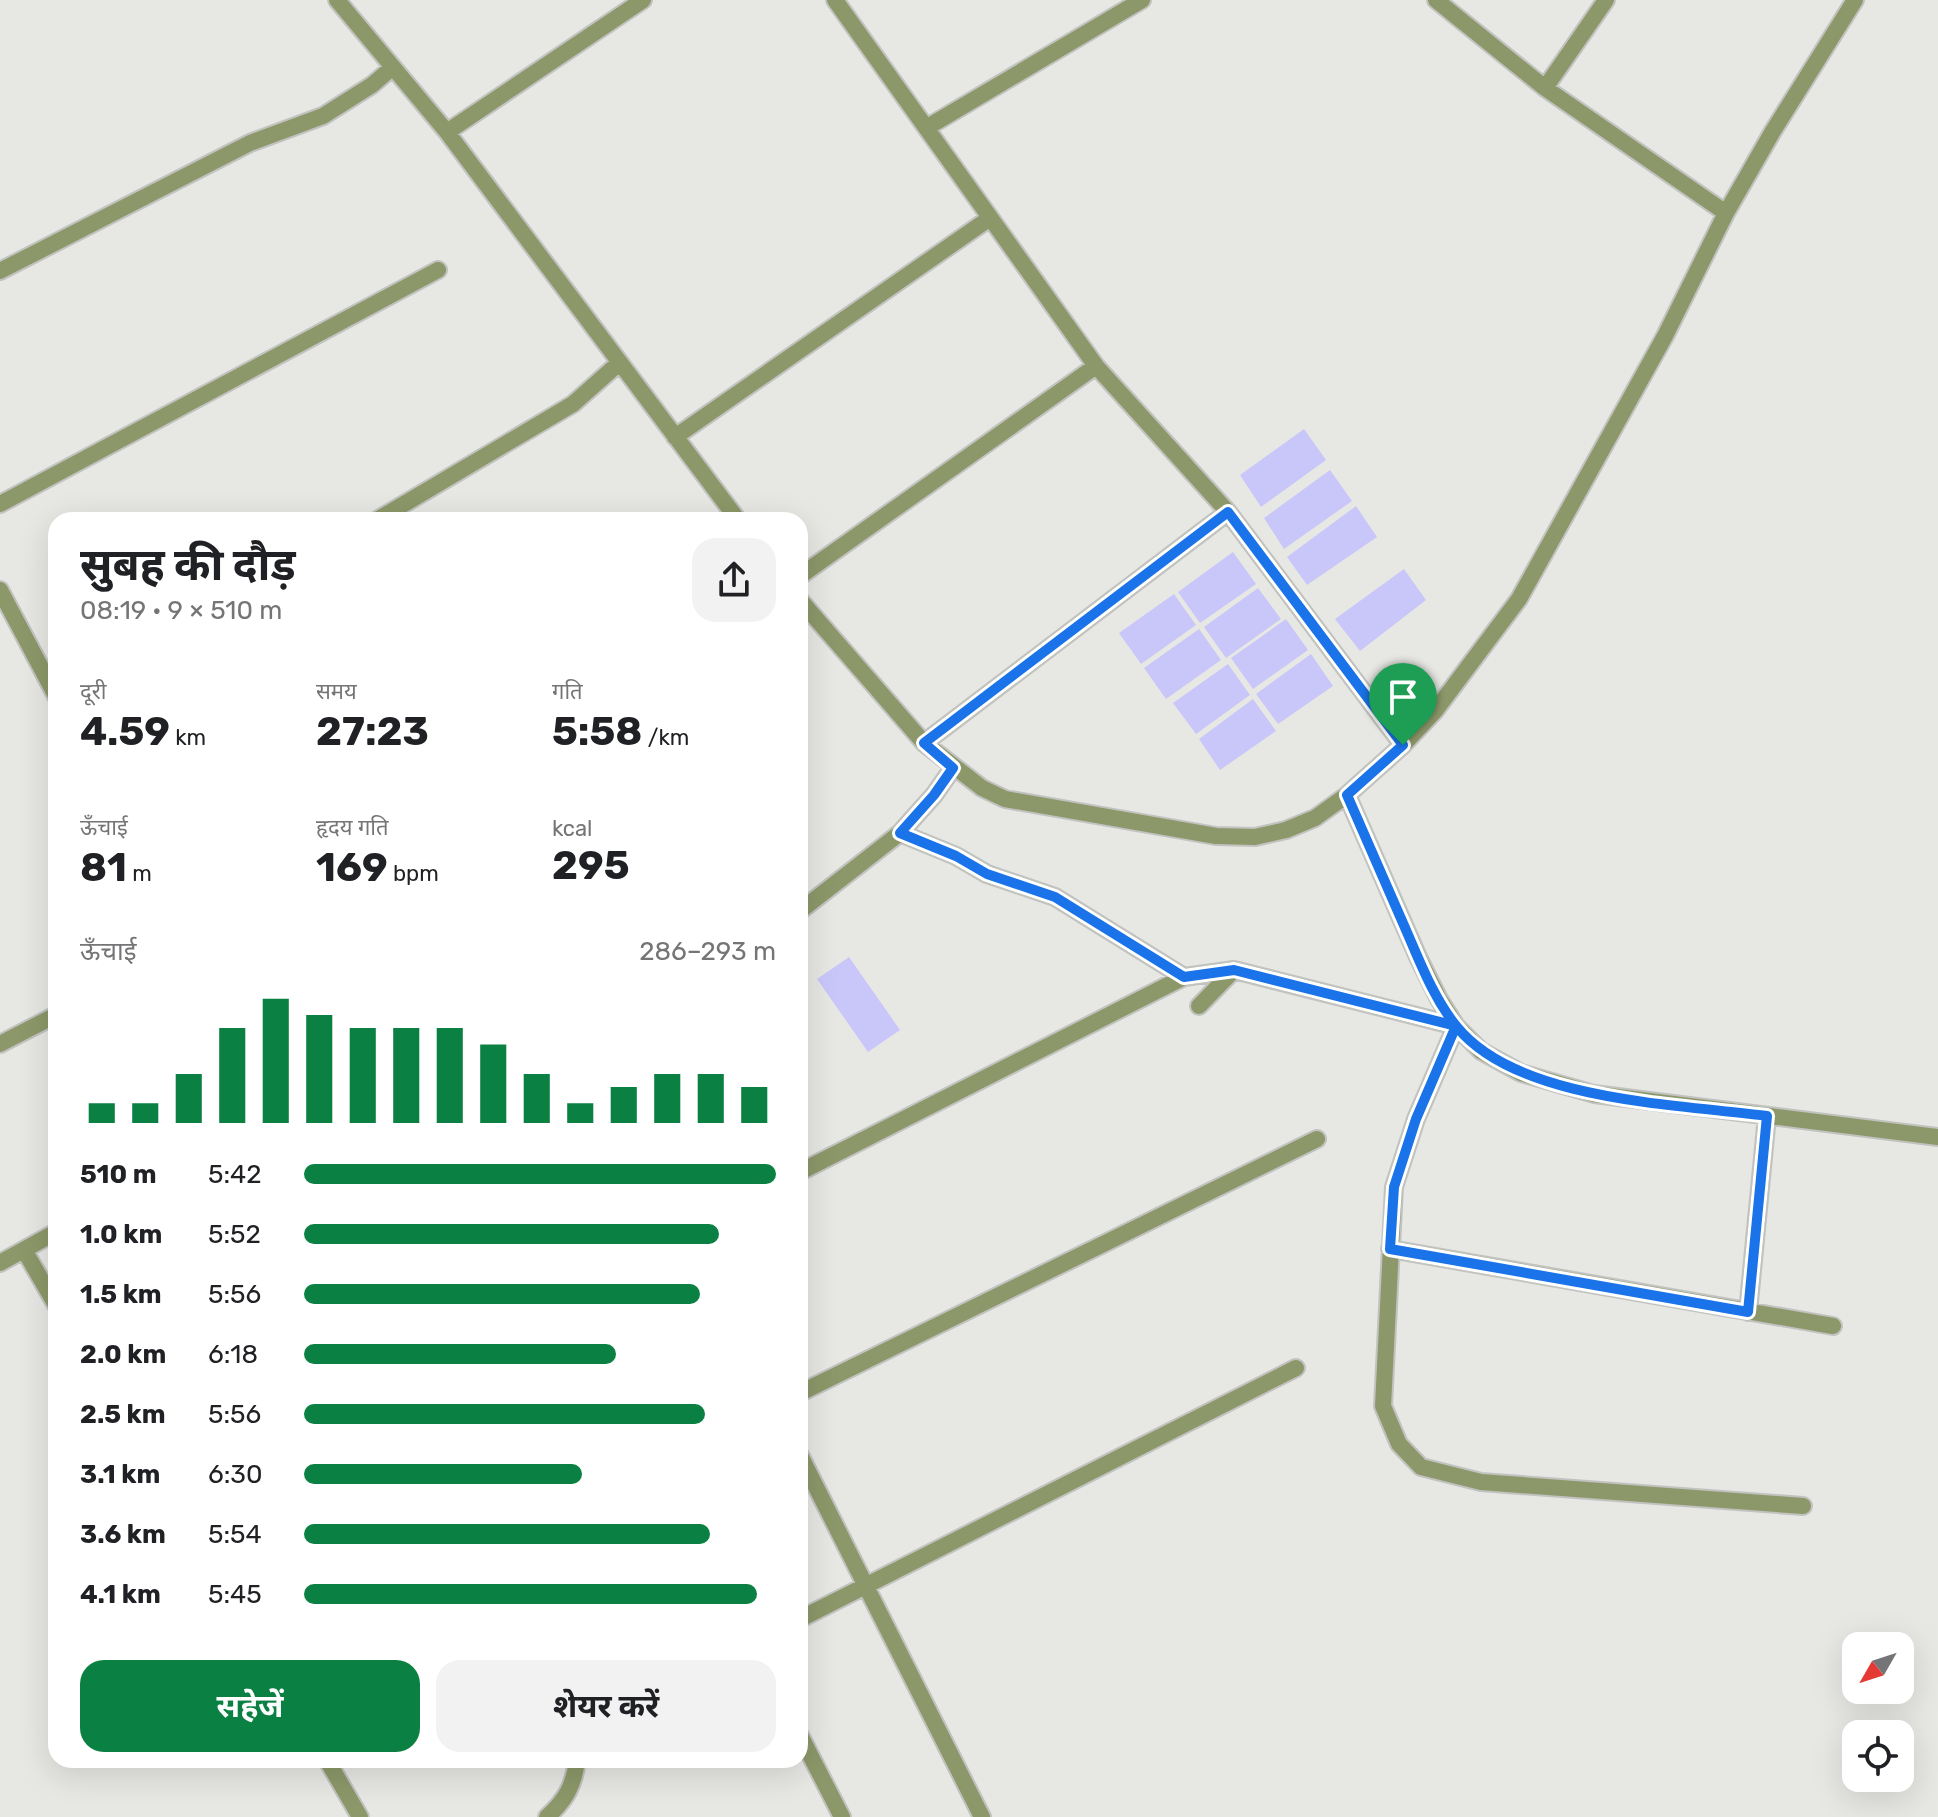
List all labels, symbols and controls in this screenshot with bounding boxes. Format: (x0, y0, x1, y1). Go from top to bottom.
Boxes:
button: share (692, 538, 776, 622)
text: सुबह की दौड़ (80, 539, 296, 591)
text: 08:19 · 9 × 510 m (80, 595, 282, 626)
pin (1369, 663, 1437, 745)
icon: arrive (1381, 675, 1425, 719)
text: दूरी (80, 678, 106, 705)
text: समय (316, 678, 357, 705)
text: गति (552, 678, 583, 705)
text: 4.59 (80, 708, 170, 755)
text: 27:23 (316, 708, 429, 755)
text: 5:58 (552, 708, 642, 755)
text: km (170, 724, 206, 751)
text: /km (642, 724, 689, 751)
text: ऊँचाई (80, 814, 128, 841)
text: हृदय गति (316, 814, 389, 841)
text: kcal (552, 815, 592, 842)
text: 295 (552, 842, 629, 889)
text: 81 (80, 844, 127, 891)
text: 169 (316, 844, 388, 891)
text: m (127, 860, 152, 887)
text: bpm (388, 860, 439, 887)
text: ऊँचाई (80, 936, 136, 967)
text: 286–293 m (639, 936, 776, 967)
text: 510 m (80, 1159, 157, 1190)
text: 5:42 (208, 1159, 262, 1190)
text: 1.0 km (80, 1219, 162, 1250)
text: 5:52 (208, 1219, 261, 1250)
text: 1.5 km (80, 1279, 162, 1310)
text: 5:56 (208, 1279, 261, 1310)
text: 2.0 km (80, 1339, 166, 1370)
text: 6:18 (208, 1339, 258, 1370)
text: 2.5 km (80, 1399, 166, 1430)
text: 5:56 (208, 1399, 261, 1430)
text: 3.1 km (80, 1459, 160, 1490)
text: 6:30 (208, 1459, 262, 1490)
text: 3.6 km (80, 1519, 166, 1550)
text: 5:54 (208, 1519, 262, 1550)
text: 4.1 km (80, 1579, 161, 1610)
text: 5:45 (208, 1579, 262, 1610)
north arrow (1842, 1632, 1914, 1704)
map controls (1842, 1632, 1914, 1792)
button: सहेजें (80, 1660, 420, 1752)
button: शेयर करें (436, 1660, 776, 1752)
button: locate (1842, 1720, 1914, 1792)

